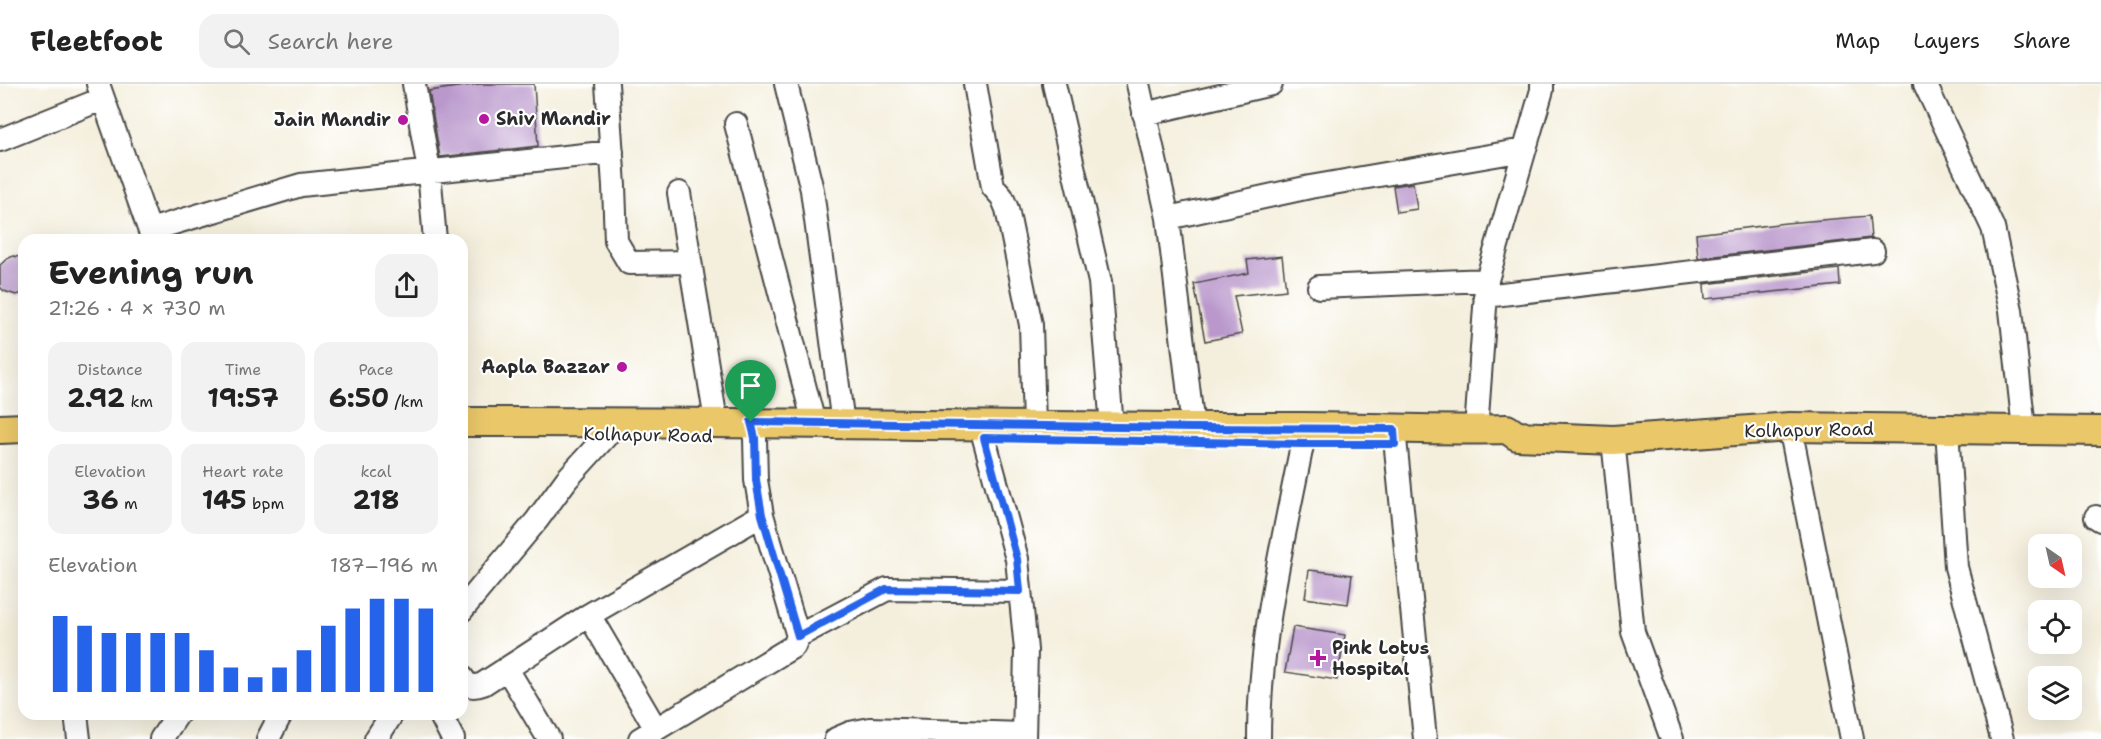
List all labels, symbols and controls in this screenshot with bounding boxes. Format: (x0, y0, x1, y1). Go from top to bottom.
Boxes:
search box (199, 14, 619, 68)
text: Fleetfoot (30, 22, 163, 60)
icon: search (220, 25, 253, 58)
text: Search here (268, 27, 393, 56)
text: Map (1835, 27, 1880, 55)
text: Layers (1913, 27, 1980, 55)
text: Share (2013, 27, 2071, 55)
place label: Shiv Mandir (496, 107, 611, 131)
place label: Jain Mandir (274, 108, 391, 132)
marker: Shiv Mandir (477, 112, 491, 126)
marker: Jain Mandir (396, 113, 410, 127)
text: Evening run (48, 250, 254, 295)
button: share (375, 254, 438, 317)
text: 21:26 · 4 × 730 m (48, 295, 225, 321)
place label: Aapla Bazzar (481, 355, 610, 379)
text: Distance (77, 359, 143, 380)
text: Time (225, 359, 261, 380)
text: Pace (358, 359, 394, 380)
marker: Aapla Bazzar (615, 360, 629, 374)
pin (725, 360, 776, 422)
icon: arrive (734, 369, 767, 402)
text: 2.92 (67, 380, 125, 415)
text: 19:57 (207, 380, 279, 415)
text: 6:50 (329, 380, 389, 415)
text: km (125, 391, 153, 412)
text: /km (389, 391, 423, 412)
street label: Kolhapur Road (1744, 417, 1874, 443)
street label: Kolhapur Road (583, 422, 713, 448)
text: Elevation (74, 461, 146, 482)
text: Heart rate (202, 461, 284, 482)
text: kcal (360, 461, 392, 482)
text: 36 (82, 482, 119, 517)
text: 145 (202, 482, 247, 517)
text: 218 (353, 482, 399, 517)
text: m (119, 493, 138, 514)
text: bpm (247, 493, 284, 514)
north arrow (2028, 534, 2082, 588)
map controls (2028, 534, 2082, 720)
text: Elevation (48, 552, 138, 578)
text: 187–196 m (330, 552, 438, 578)
button: locate (2028, 600, 2082, 654)
place label: Pink Lotus Hospital (1332, 636, 1429, 681)
marker: Pink Lotus Hospital (1309, 649, 1327, 667)
button: layers (2028, 666, 2082, 720)

